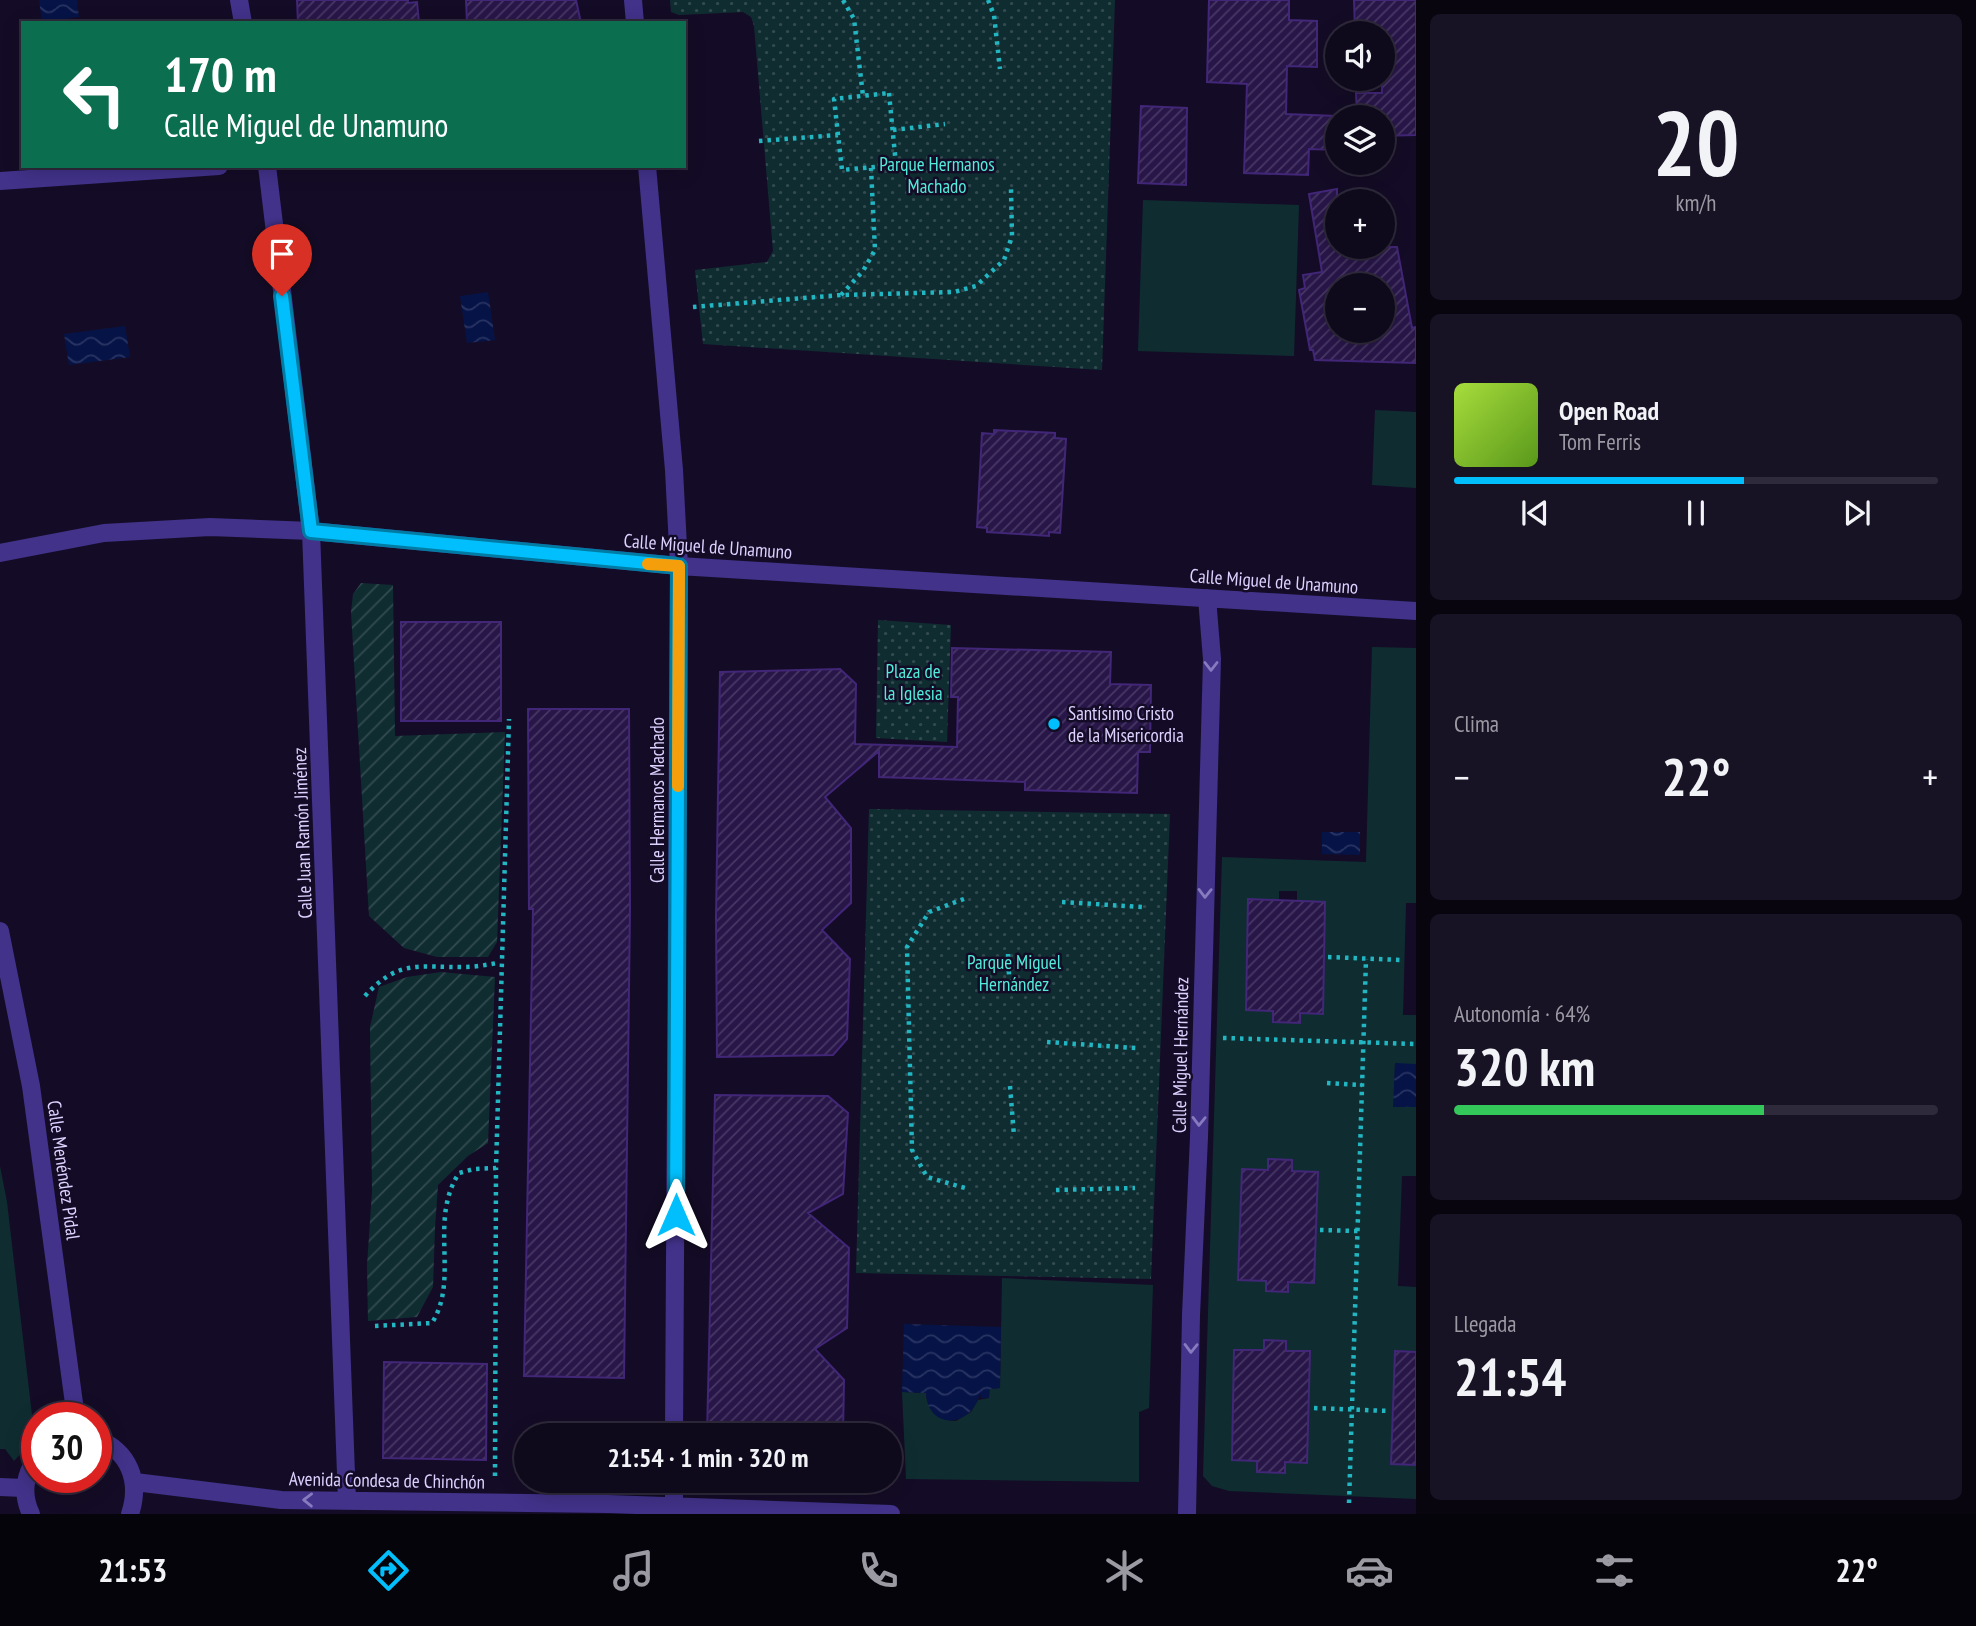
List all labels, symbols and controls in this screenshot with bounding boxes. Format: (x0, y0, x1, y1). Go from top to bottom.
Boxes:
map controls (1325, 21, 1395, 343)
button: sound (1325, 21, 1395, 91)
text: 170 m (164, 42, 277, 106)
icon: left (49, 49, 140, 140)
text: 20 (1653, 83, 1740, 201)
text: Calle Miguel de Unamuno (164, 104, 448, 146)
button: layers (1325, 105, 1395, 175)
park label: Parque Hermanos Machado (879, 152, 995, 198)
text: km/h (1676, 188, 1716, 217)
button: + (1325, 189, 1395, 259)
pin (252, 224, 312, 296)
icon: arrive (263, 235, 301, 273)
button: − (1325, 273, 1395, 343)
text: Open Road (1559, 394, 1659, 427)
text: Tom Ferris (1559, 427, 1641, 456)
icon: previous (1516, 494, 1554, 532)
icon: pause (1677, 494, 1715, 532)
icon: next (1838, 494, 1876, 532)
street label: Calle Miguel de Unamuno (623, 528, 793, 564)
street label: Calle Miguel de Unamuno (1189, 563, 1359, 599)
park label: Plaza de la Iglesia (883, 659, 943, 705)
one-way arrow (1203, 661, 1219, 672)
place label: Santísimo Cristo de la Misericordia (1068, 701, 1184, 747)
text: Clima (1454, 709, 1499, 738)
marker: Santísimo Cristo de la Misericordia (1046, 716, 1062, 732)
street label: Calle Hermanos Machado (645, 717, 669, 883)
text: 22° (1662, 743, 1730, 810)
street label: Calle Juan Ramón Jiménez (287, 747, 317, 919)
text: − (1454, 752, 1470, 801)
text: + (1922, 752, 1938, 801)
one-way arrow (1197, 889, 1213, 899)
park label: Parque Miguel Hernández (967, 950, 1062, 996)
street label: Calle Miguel Hernández (1167, 977, 1193, 1133)
text: Autonomía · 64% (1454, 999, 1590, 1028)
text: 320 km (1454, 1033, 1595, 1100)
street label: Calle Menéndez Pidal (42, 1099, 86, 1242)
one-way arrow (1191, 1116, 1207, 1127)
position arrow (639, 1178, 713, 1252)
text: Llegada (1454, 1309, 1517, 1338)
one-way arrow (1183, 1343, 1198, 1354)
text: 21:54 (1454, 1343, 1566, 1410)
speed limit sign: 30 (21, 1402, 112, 1493)
text: 21:54 · 1 min · 320 m (608, 1441, 808, 1474)
street label: Avenida Condesa de Chinchón (289, 1466, 485, 1494)
one-way arrow (302, 1492, 313, 1508)
icon: directions (364, 1546, 413, 1595)
icon: music (609, 1546, 658, 1595)
icon: phone (854, 1546, 903, 1595)
icon: climate (1100, 1546, 1149, 1595)
icon: car (1345, 1546, 1394, 1595)
icon: filters (1590, 1546, 1639, 1595)
text: 21:53 (98, 1549, 167, 1591)
text: 22° (1836, 1549, 1878, 1591)

